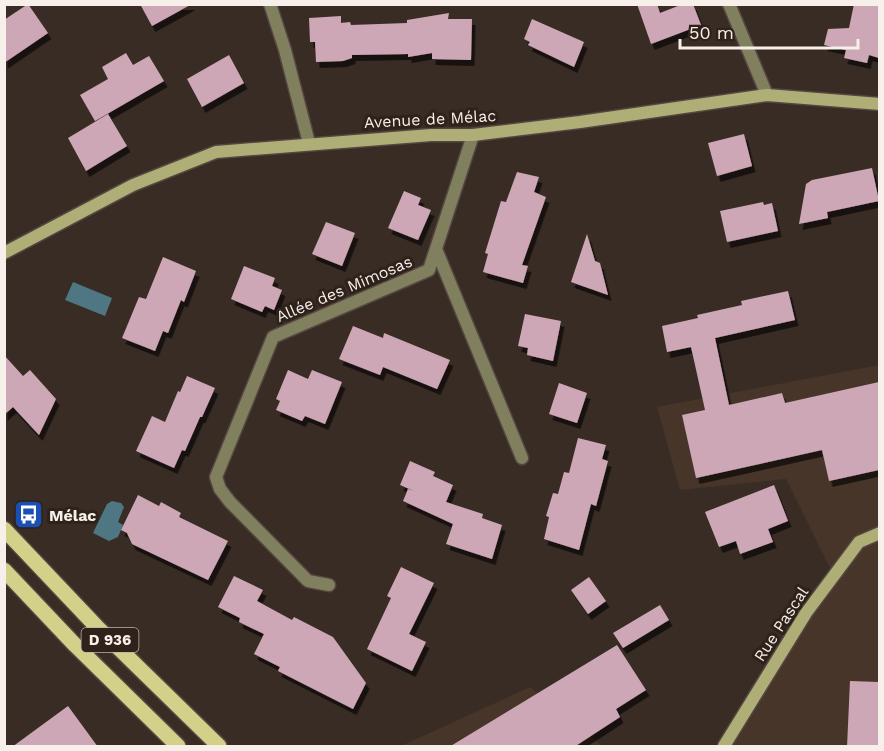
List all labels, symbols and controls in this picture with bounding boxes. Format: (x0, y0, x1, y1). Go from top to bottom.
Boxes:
scale bar (680, 12, 858, 50)
text: 50 m (689, 22, 734, 43)
street label: Avenue de Mélac (363, 106, 497, 132)
street label: Allée des Mimosas (273, 252, 415, 326)
bus stop icon: Mélac (12, 499, 44, 531)
place label: Mélac (49, 506, 96, 525)
street label: Rue Pascal (750, 583, 812, 665)
road number: D 936 (82, 628, 138, 652)

